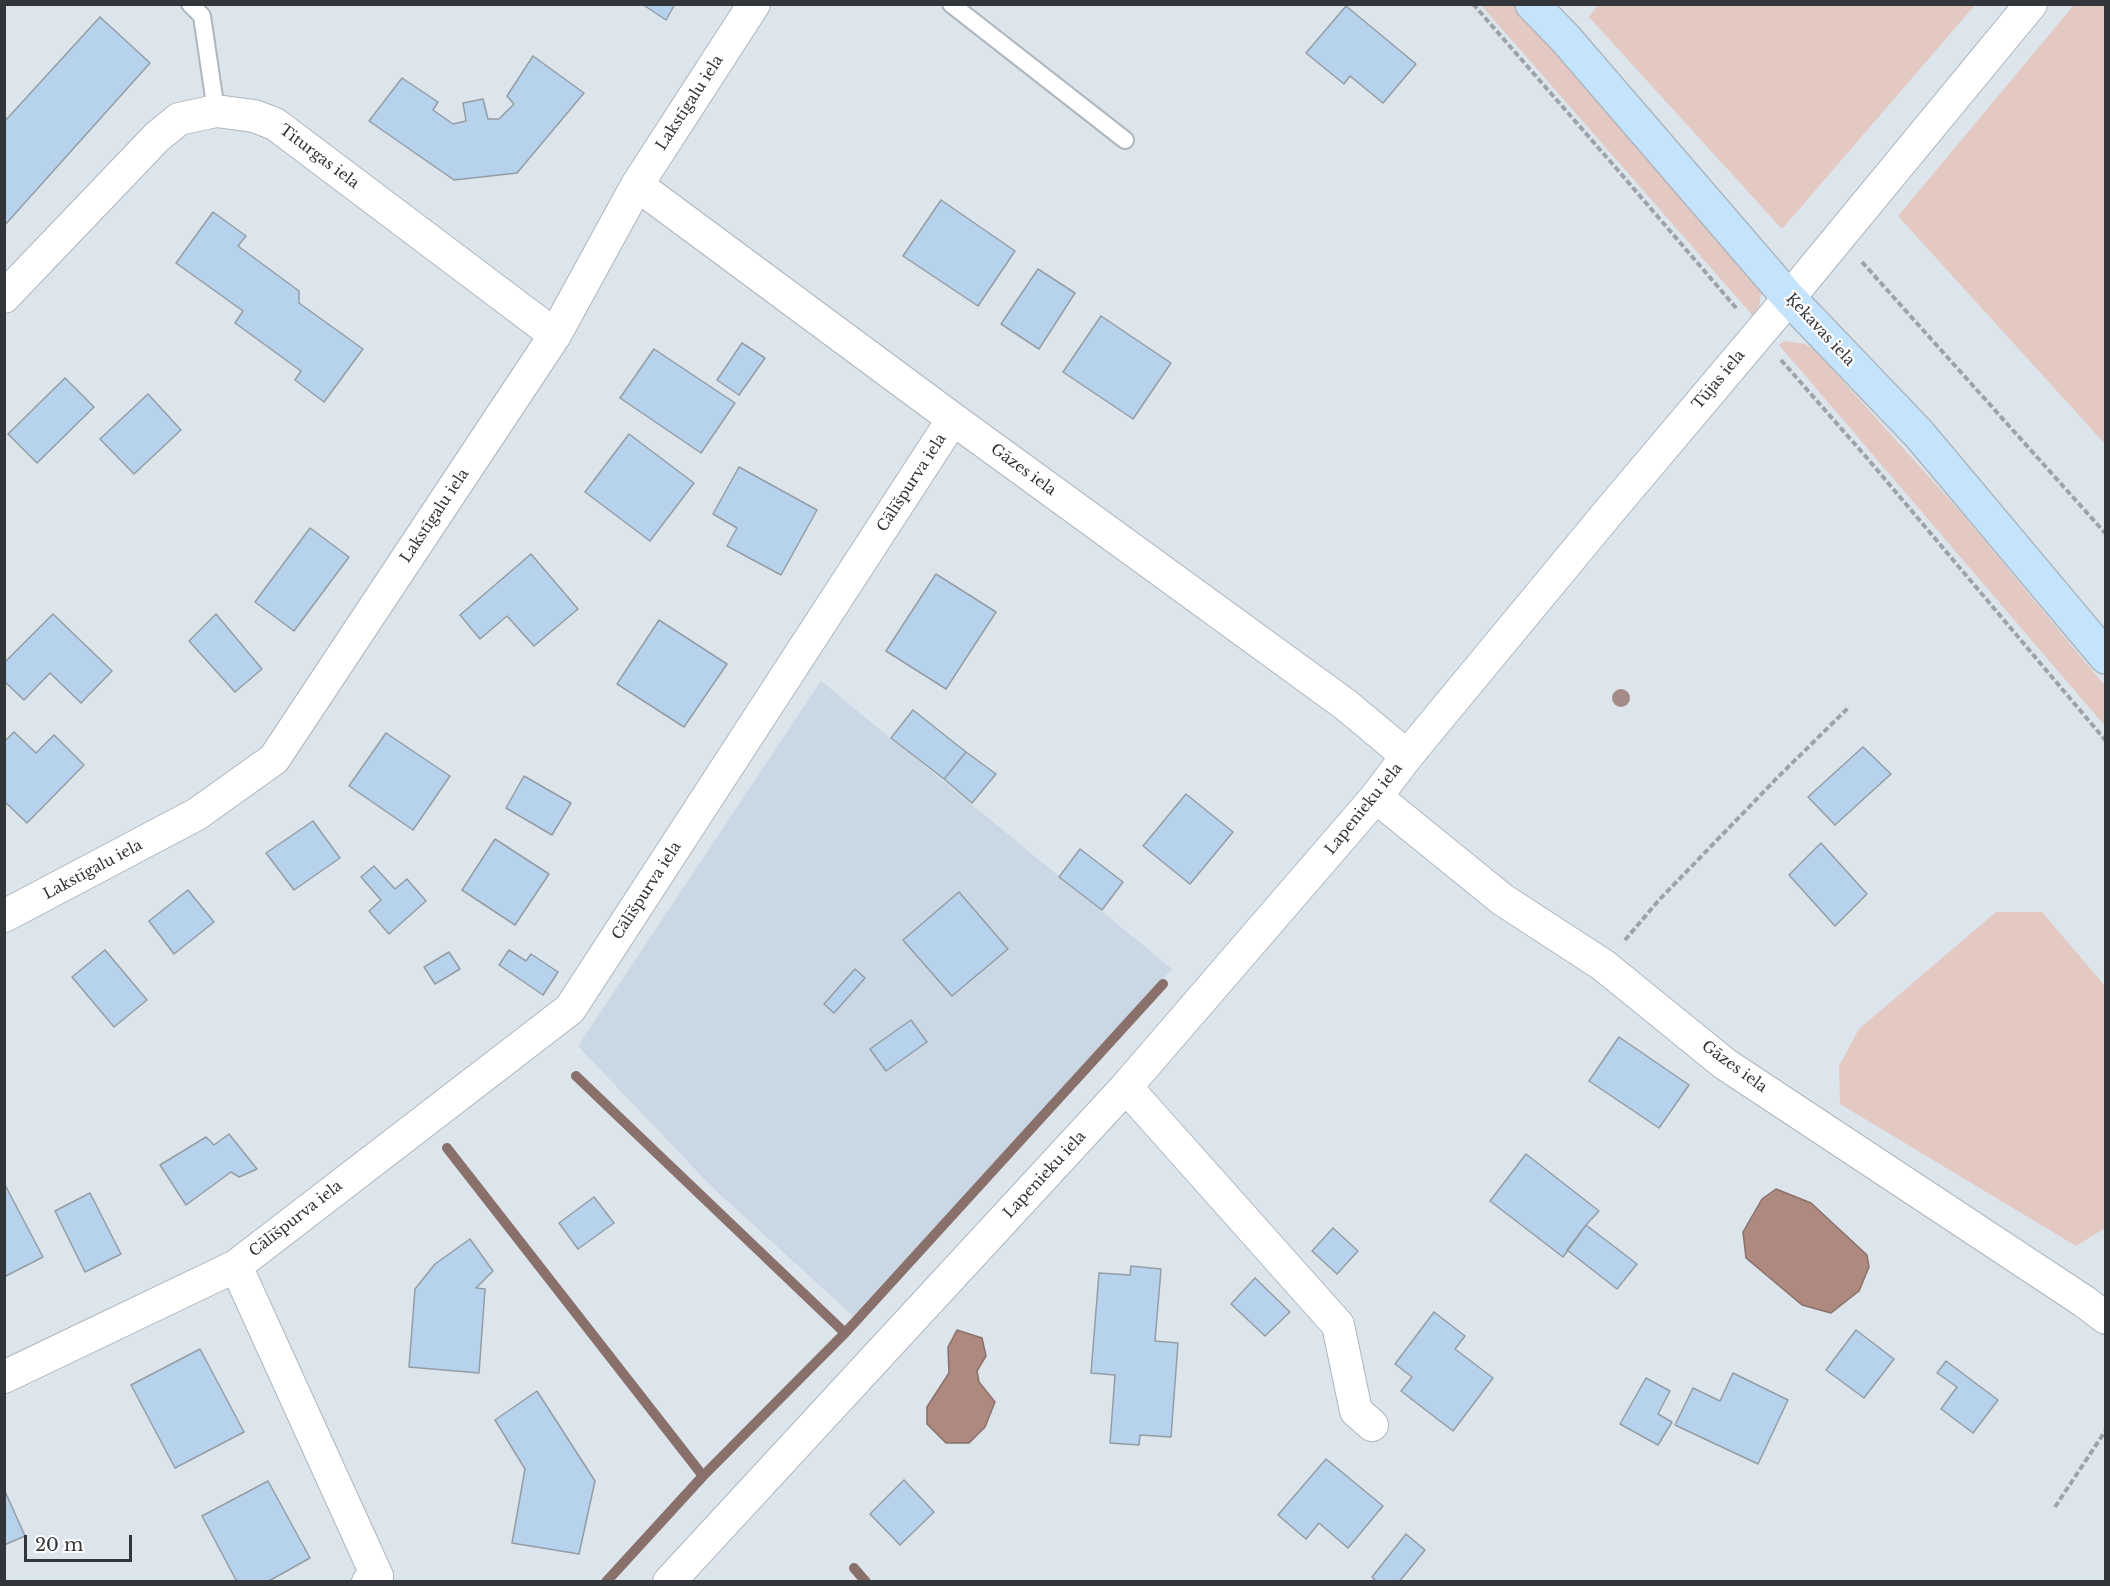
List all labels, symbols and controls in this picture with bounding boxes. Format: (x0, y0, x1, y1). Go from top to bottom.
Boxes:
street label: Lakstīgalu iela (653, 52, 727, 154)
street label: Titurgas iela (276, 121, 362, 193)
street label: Ķekavas iela (1782, 290, 1858, 370)
street label: Tūjas iela (1689, 347, 1749, 413)
street label: Cālīšpurva iela (874, 431, 950, 535)
street label: Gāzes iela (987, 440, 1059, 500)
street label: Lakstīgalu iela (397, 466, 473, 566)
street label: Lapenieku iela (1322, 760, 1406, 858)
street label: Lakstīgalu iela (40, 836, 146, 904)
street label: Cālīšpurva iela (609, 839, 685, 943)
street label: Gāzes iela (1698, 1037, 1770, 1097)
street label: Lapenieku iela (1000, 1128, 1090, 1222)
street label: Cālīšpurva iela (246, 1177, 346, 1261)
scale bar (27, 1523, 135, 1561)
text: 20 m (35, 1534, 83, 1556)

